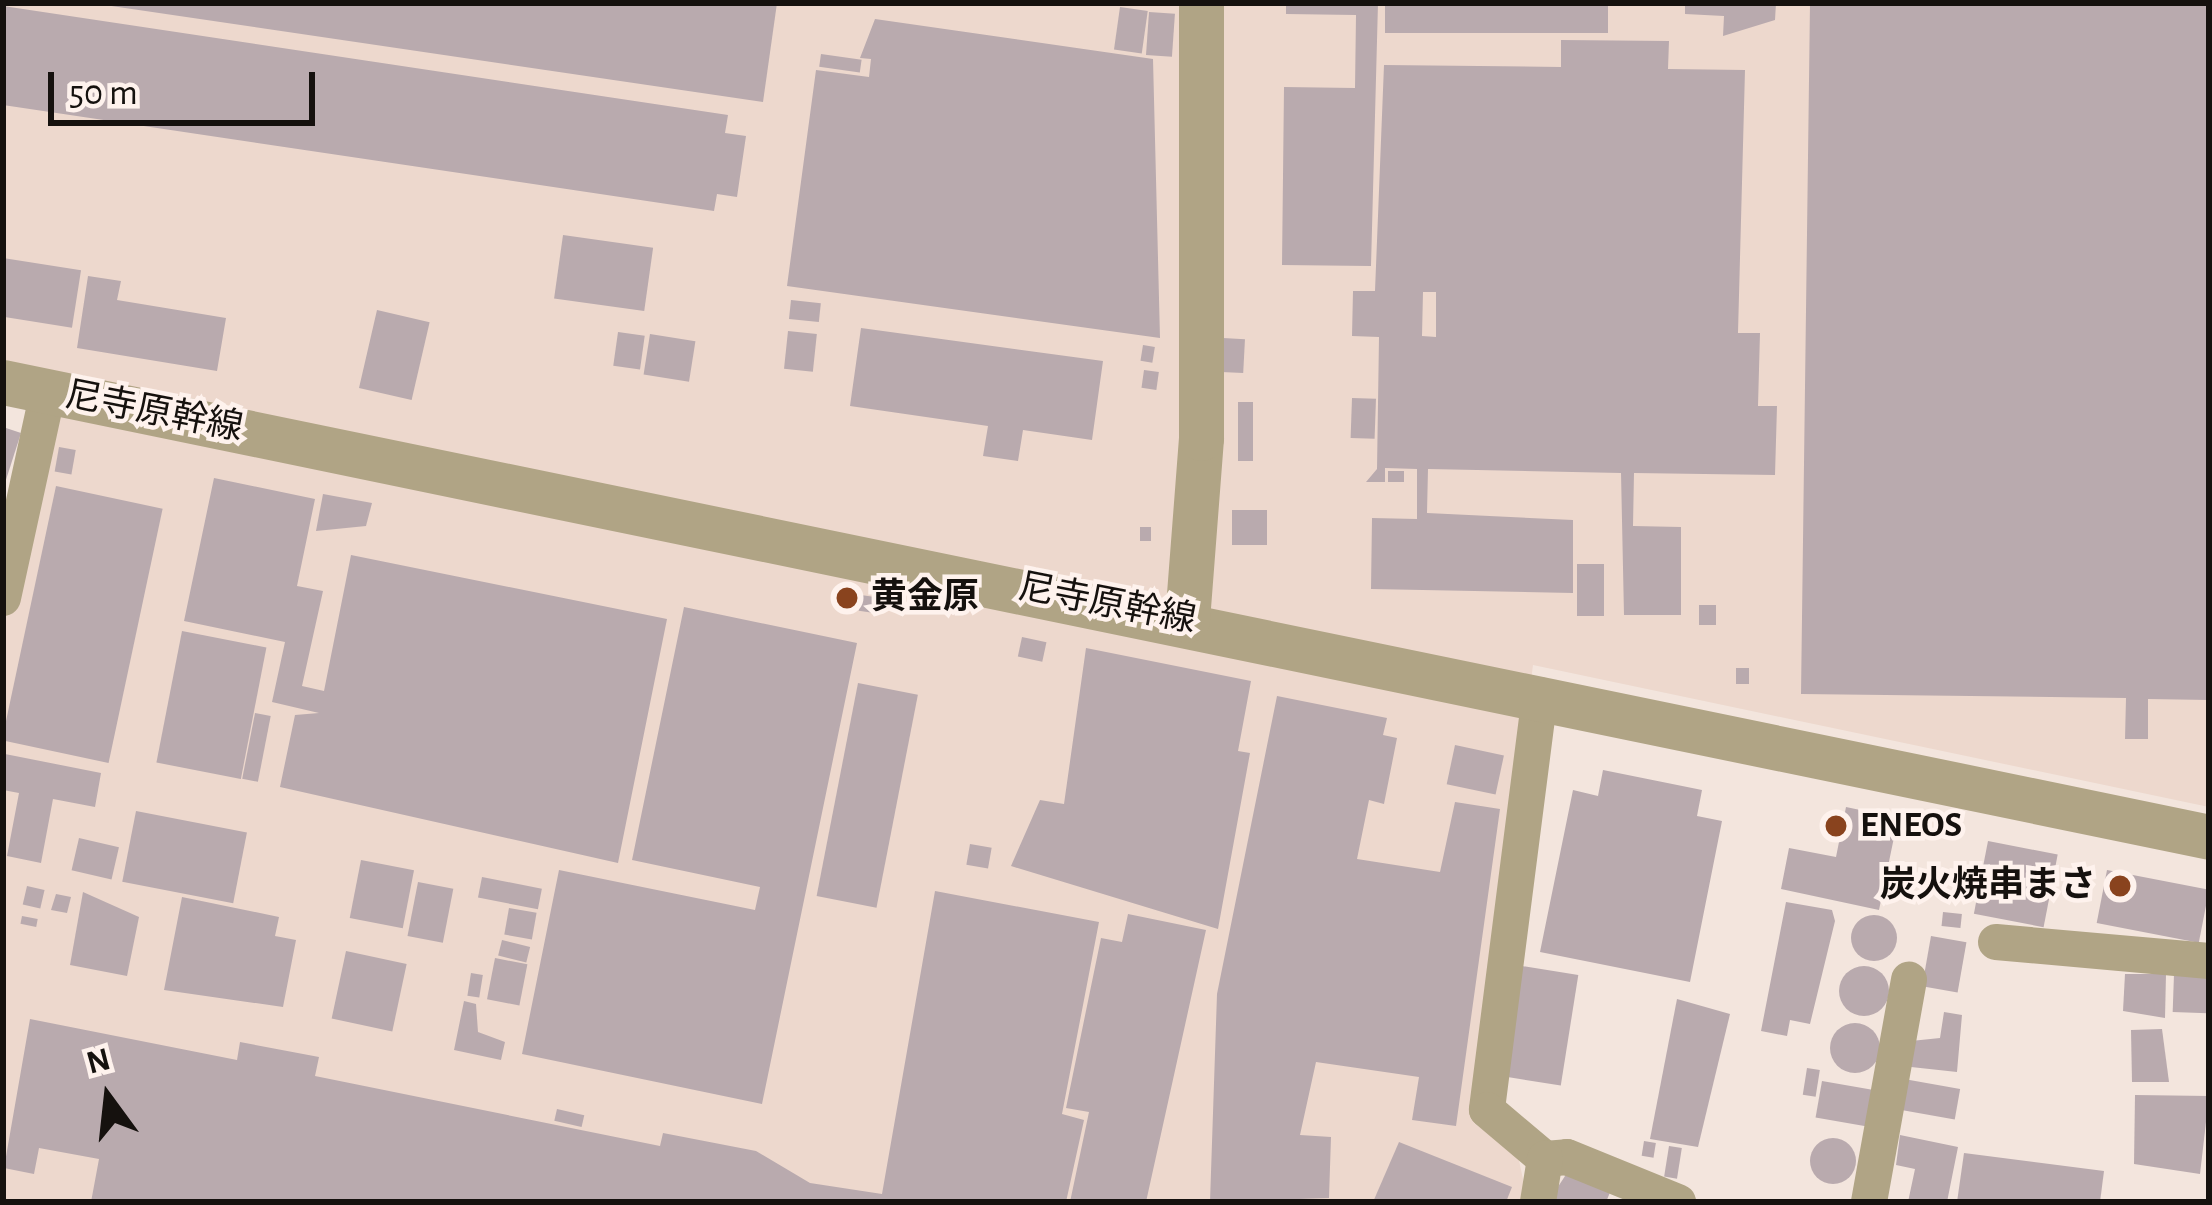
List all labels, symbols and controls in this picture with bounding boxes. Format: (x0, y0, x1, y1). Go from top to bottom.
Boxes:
scale bar (54, 48, 321, 122)
text: 50 m (69, 75, 138, 111)
street label: 尼寺原幹線 (62, 374, 246, 450)
street label: 尼寺原幹線 (1015, 566, 1199, 642)
place label: 黄金原 (871, 576, 979, 620)
marker: 黄金原 (834, 585, 860, 611)
place label: ENEOS (1860, 804, 1962, 848)
marker: ENEOS (1823, 813, 1849, 839)
place label: 炭火焼串まさ (1880, 864, 2096, 908)
marker: 炭火焼串まさ (2107, 873, 2133, 899)
north arrow (48, 1037, 168, 1157)
text: N (83, 1043, 114, 1081)

